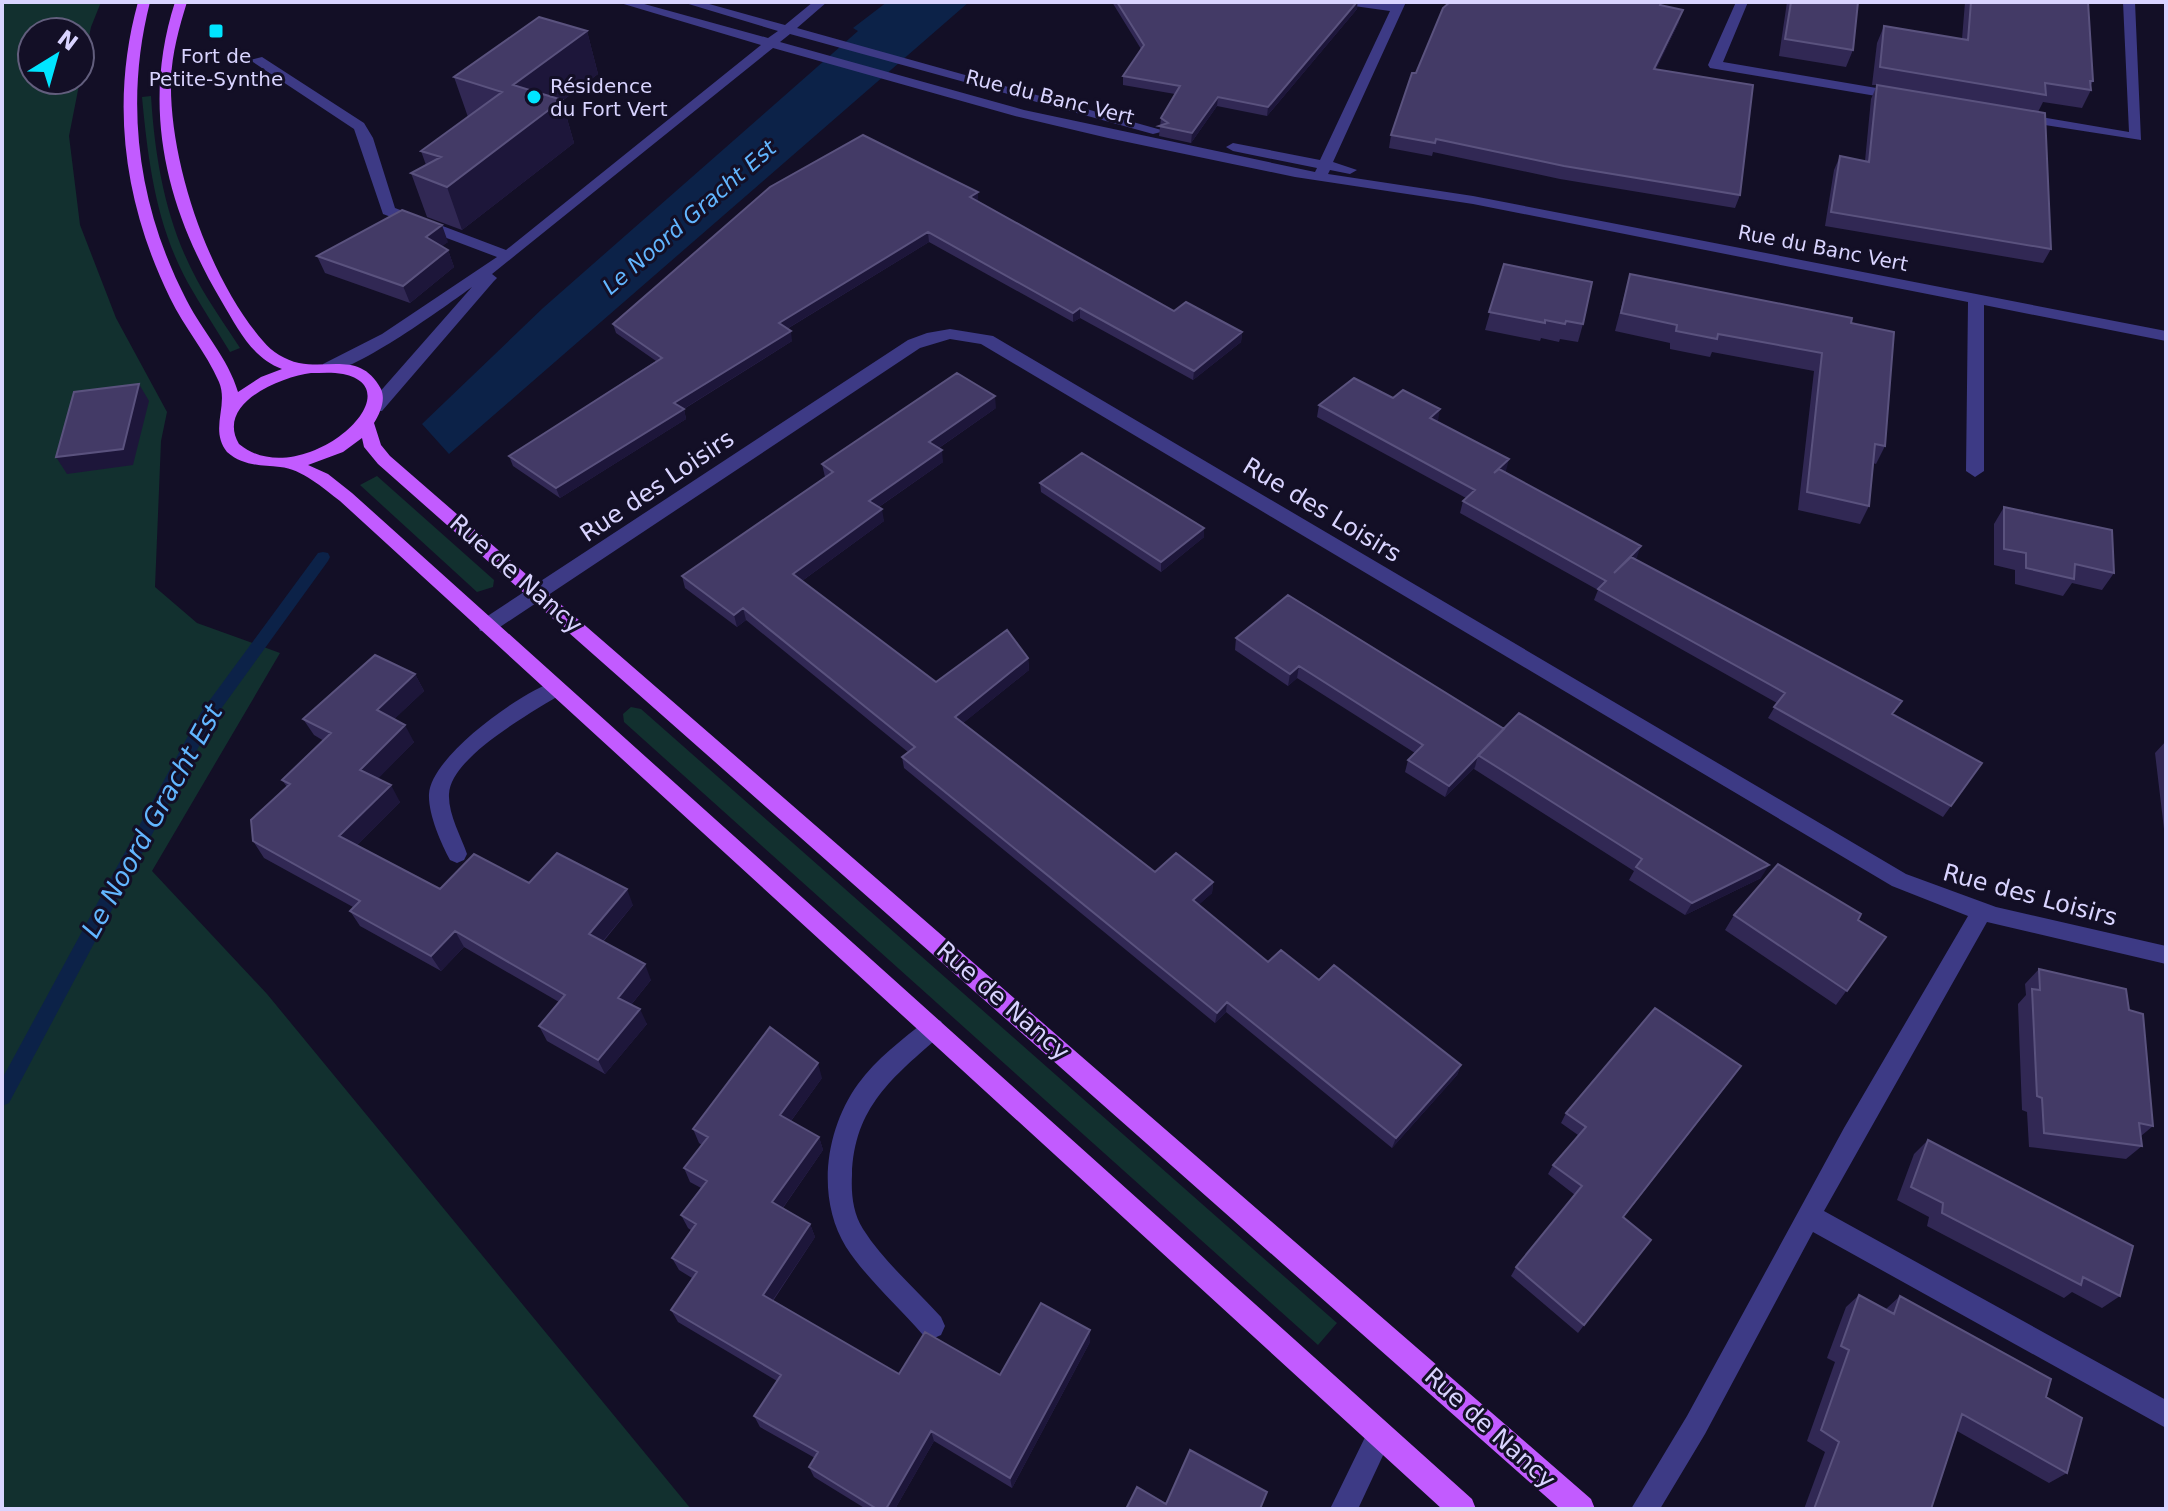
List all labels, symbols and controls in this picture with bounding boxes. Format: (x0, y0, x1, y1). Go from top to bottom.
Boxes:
north arrow (16, 16, 96, 96)
marker: Fort de Petite-Synthe (207, 22, 225, 40)
text: N (53, 25, 83, 56)
place label: Fort de Petite-Synthe (149, 44, 283, 91)
street label: Rue du Banc Vert (963, 64, 1137, 130)
place label: Résidence du Fort Vert (550, 74, 668, 121)
marker: Résidence du Fort Vert (525, 88, 543, 106)
water label: Le Noord Gracht Est (598, 134, 782, 299)
street label: Rue du Banc Vert (1736, 220, 1910, 276)
street label: Rue des Loisirs (575, 424, 739, 548)
street label: Rue des Loisirs (1238, 452, 1406, 568)
street label: Rue de Nancy (444, 509, 588, 639)
water label: Le Noord Gracht Est (75, 699, 229, 943)
street label: Rue des Loisirs (1940, 858, 2120, 932)
street label: Rue de Nancy (931, 936, 1075, 1066)
street label: Rue de Nancy (1419, 1362, 1561, 1494)

